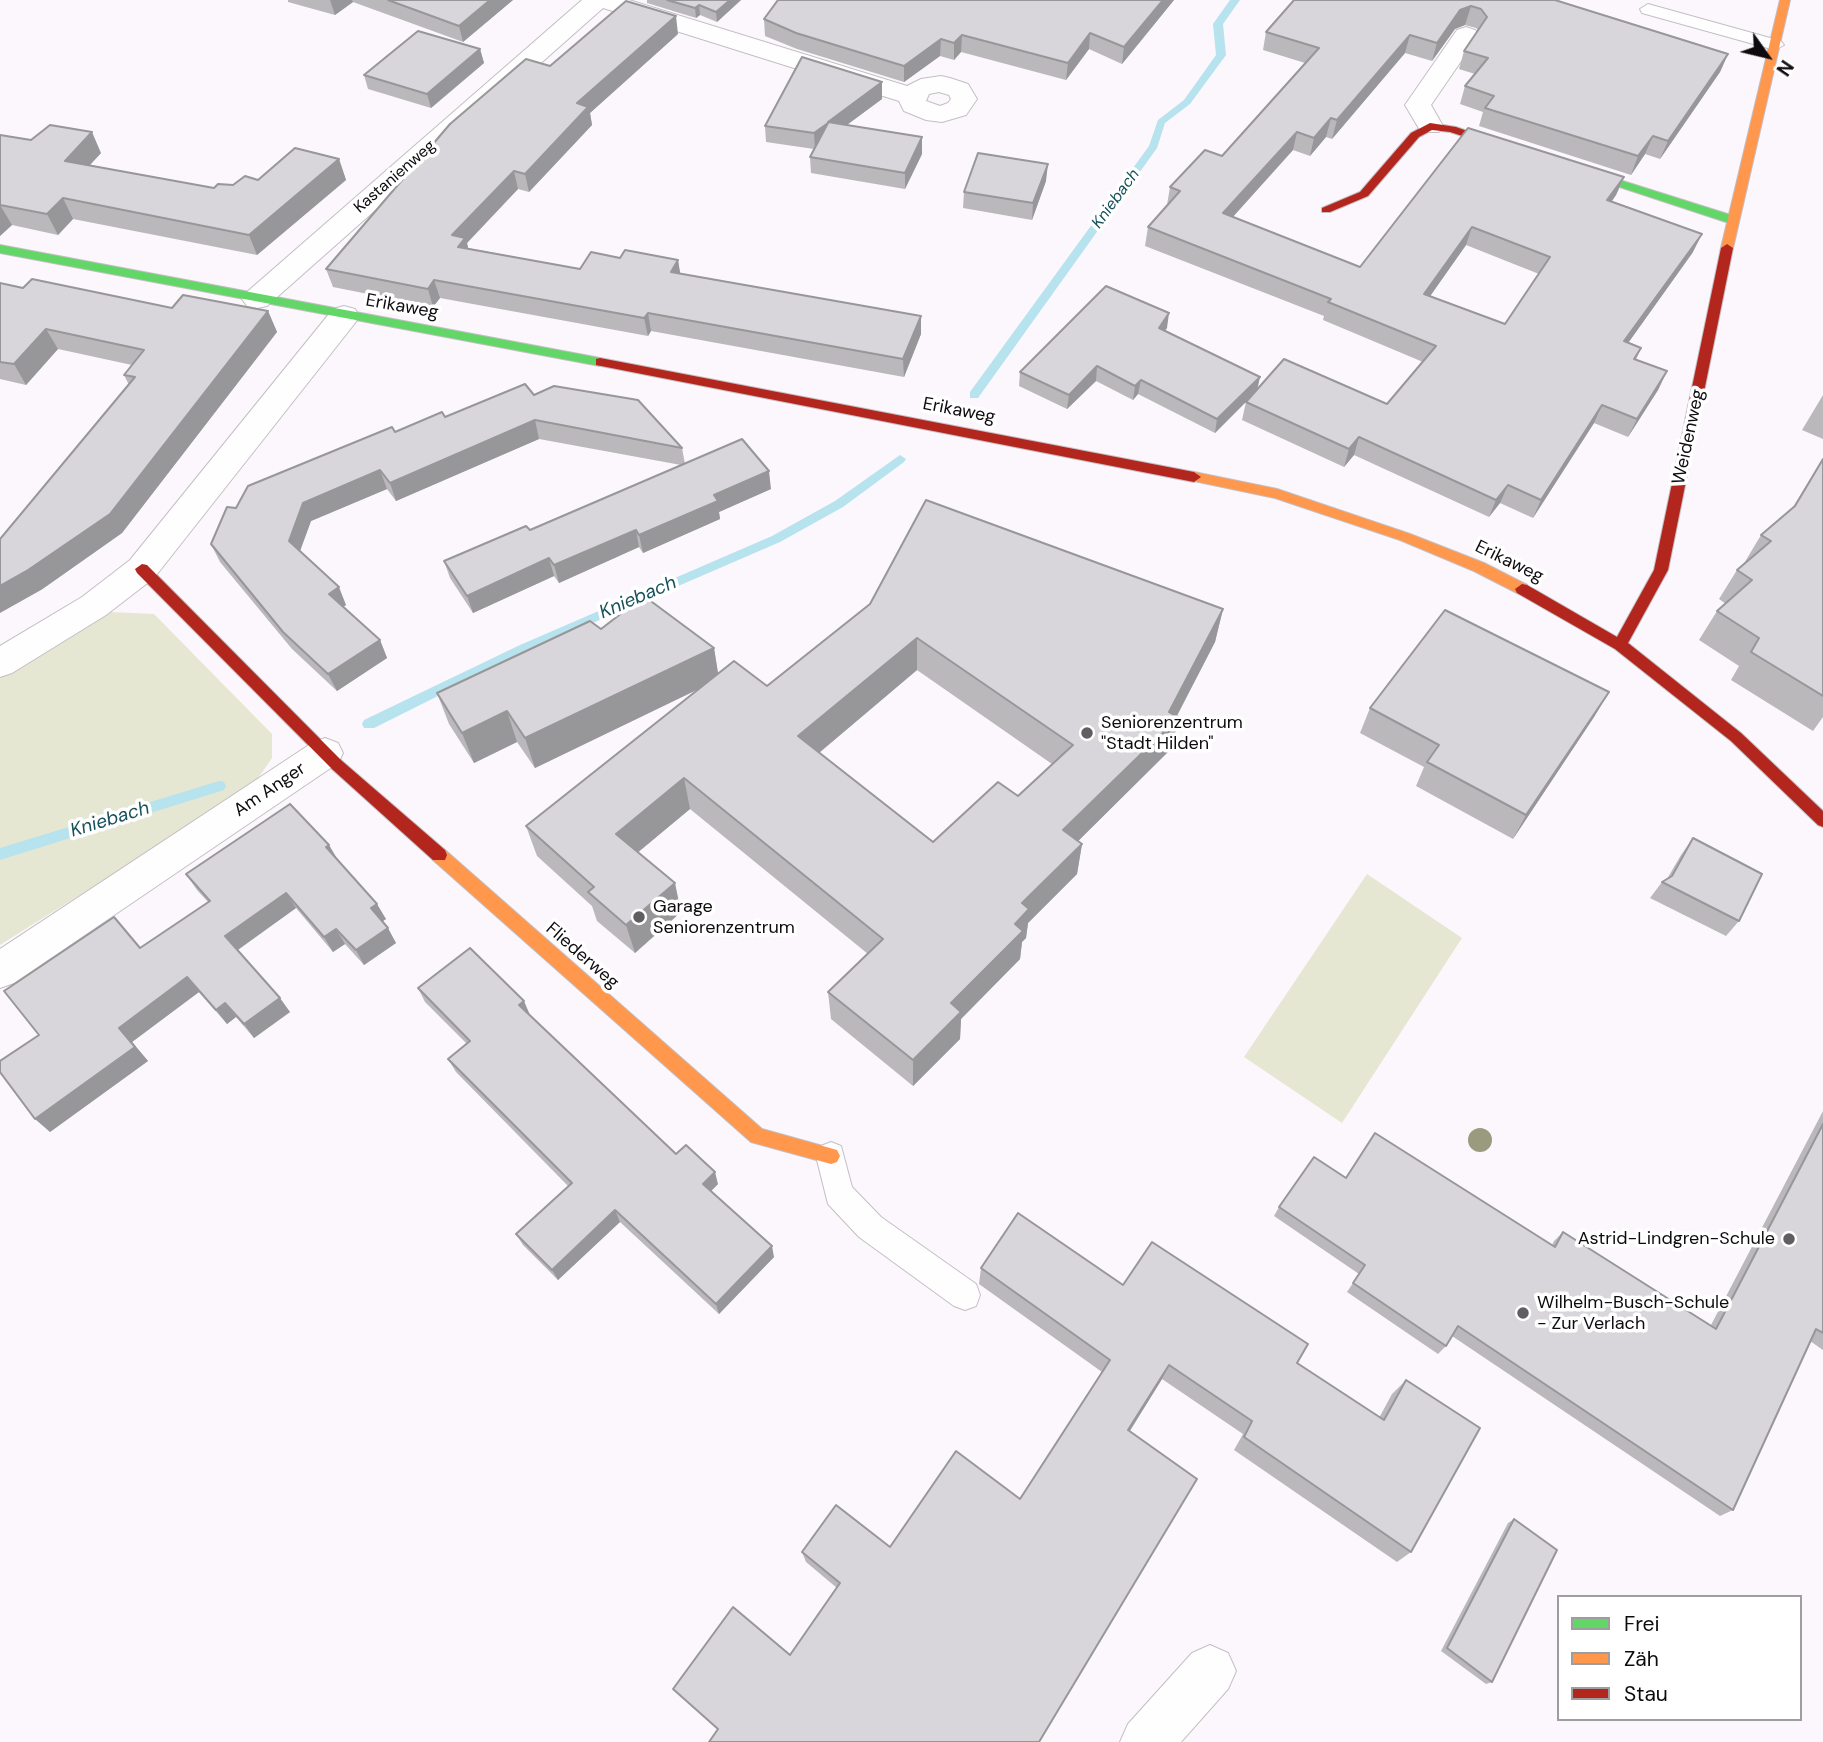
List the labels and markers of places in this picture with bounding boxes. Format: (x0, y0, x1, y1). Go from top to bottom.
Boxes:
place label: Seniorenzentrum "Stadt Hilden" (1101, 712, 1243, 754)
marker: Seniorenzentrum "Stadt Hilden" (1079, 725, 1095, 741)
place label: Garage Seniorenzentrum (653, 896, 795, 939)
marker: Garage Seniorenzentrum (631, 909, 647, 925)
place label: Astrid-Lindgren-Schule (1578, 1228, 1775, 1250)
marker: Astrid-Lindgren-Schule (1781, 1231, 1797, 1247)
place label: Wilhelm-Busch-Schule - Zur Verlach (1537, 1292, 1729, 1334)
marker: Wilhelm-Busch-Schule - Zur Verlach (1515, 1305, 1531, 1321)

